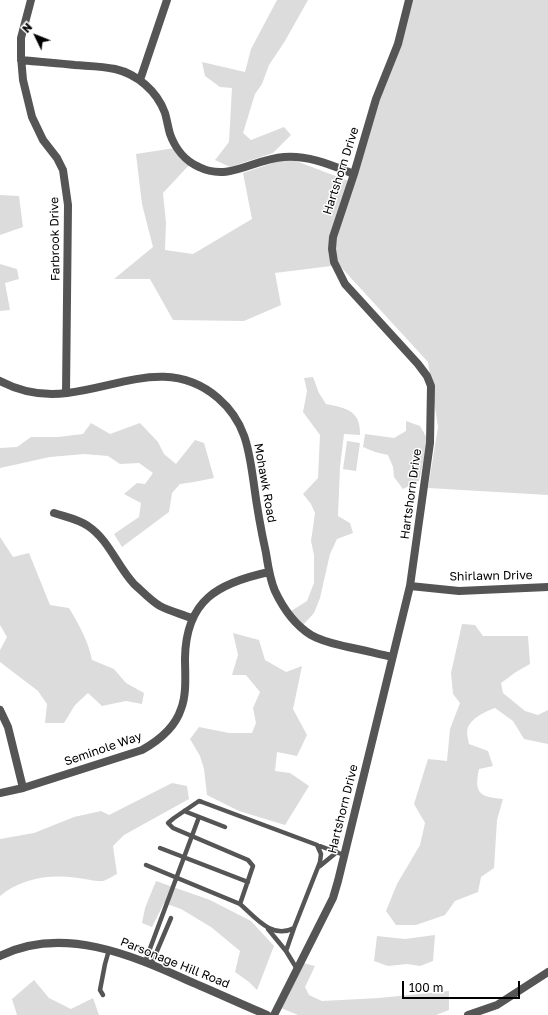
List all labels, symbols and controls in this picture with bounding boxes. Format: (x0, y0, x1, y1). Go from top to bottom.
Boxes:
north arrow (16, 16, 56, 56)
text: N (19, 20, 34, 35)
street label: Hartshorn Drive (320, 125, 362, 217)
street label: Farbrook Drive (47, 197, 63, 281)
street label: Mohawk Road (251, 442, 279, 524)
street label: Hartshorn Drive (398, 448, 424, 540)
street label: Shirlawn Drive (449, 568, 533, 584)
street label: Seminole Way (62, 729, 144, 769)
street label: Hartshorn Drive (325, 763, 361, 855)
street label: Parsonage Hill Road (118, 934, 232, 992)
scale bar (404, 973, 522, 999)
text: 100 m (409, 980, 443, 995)

